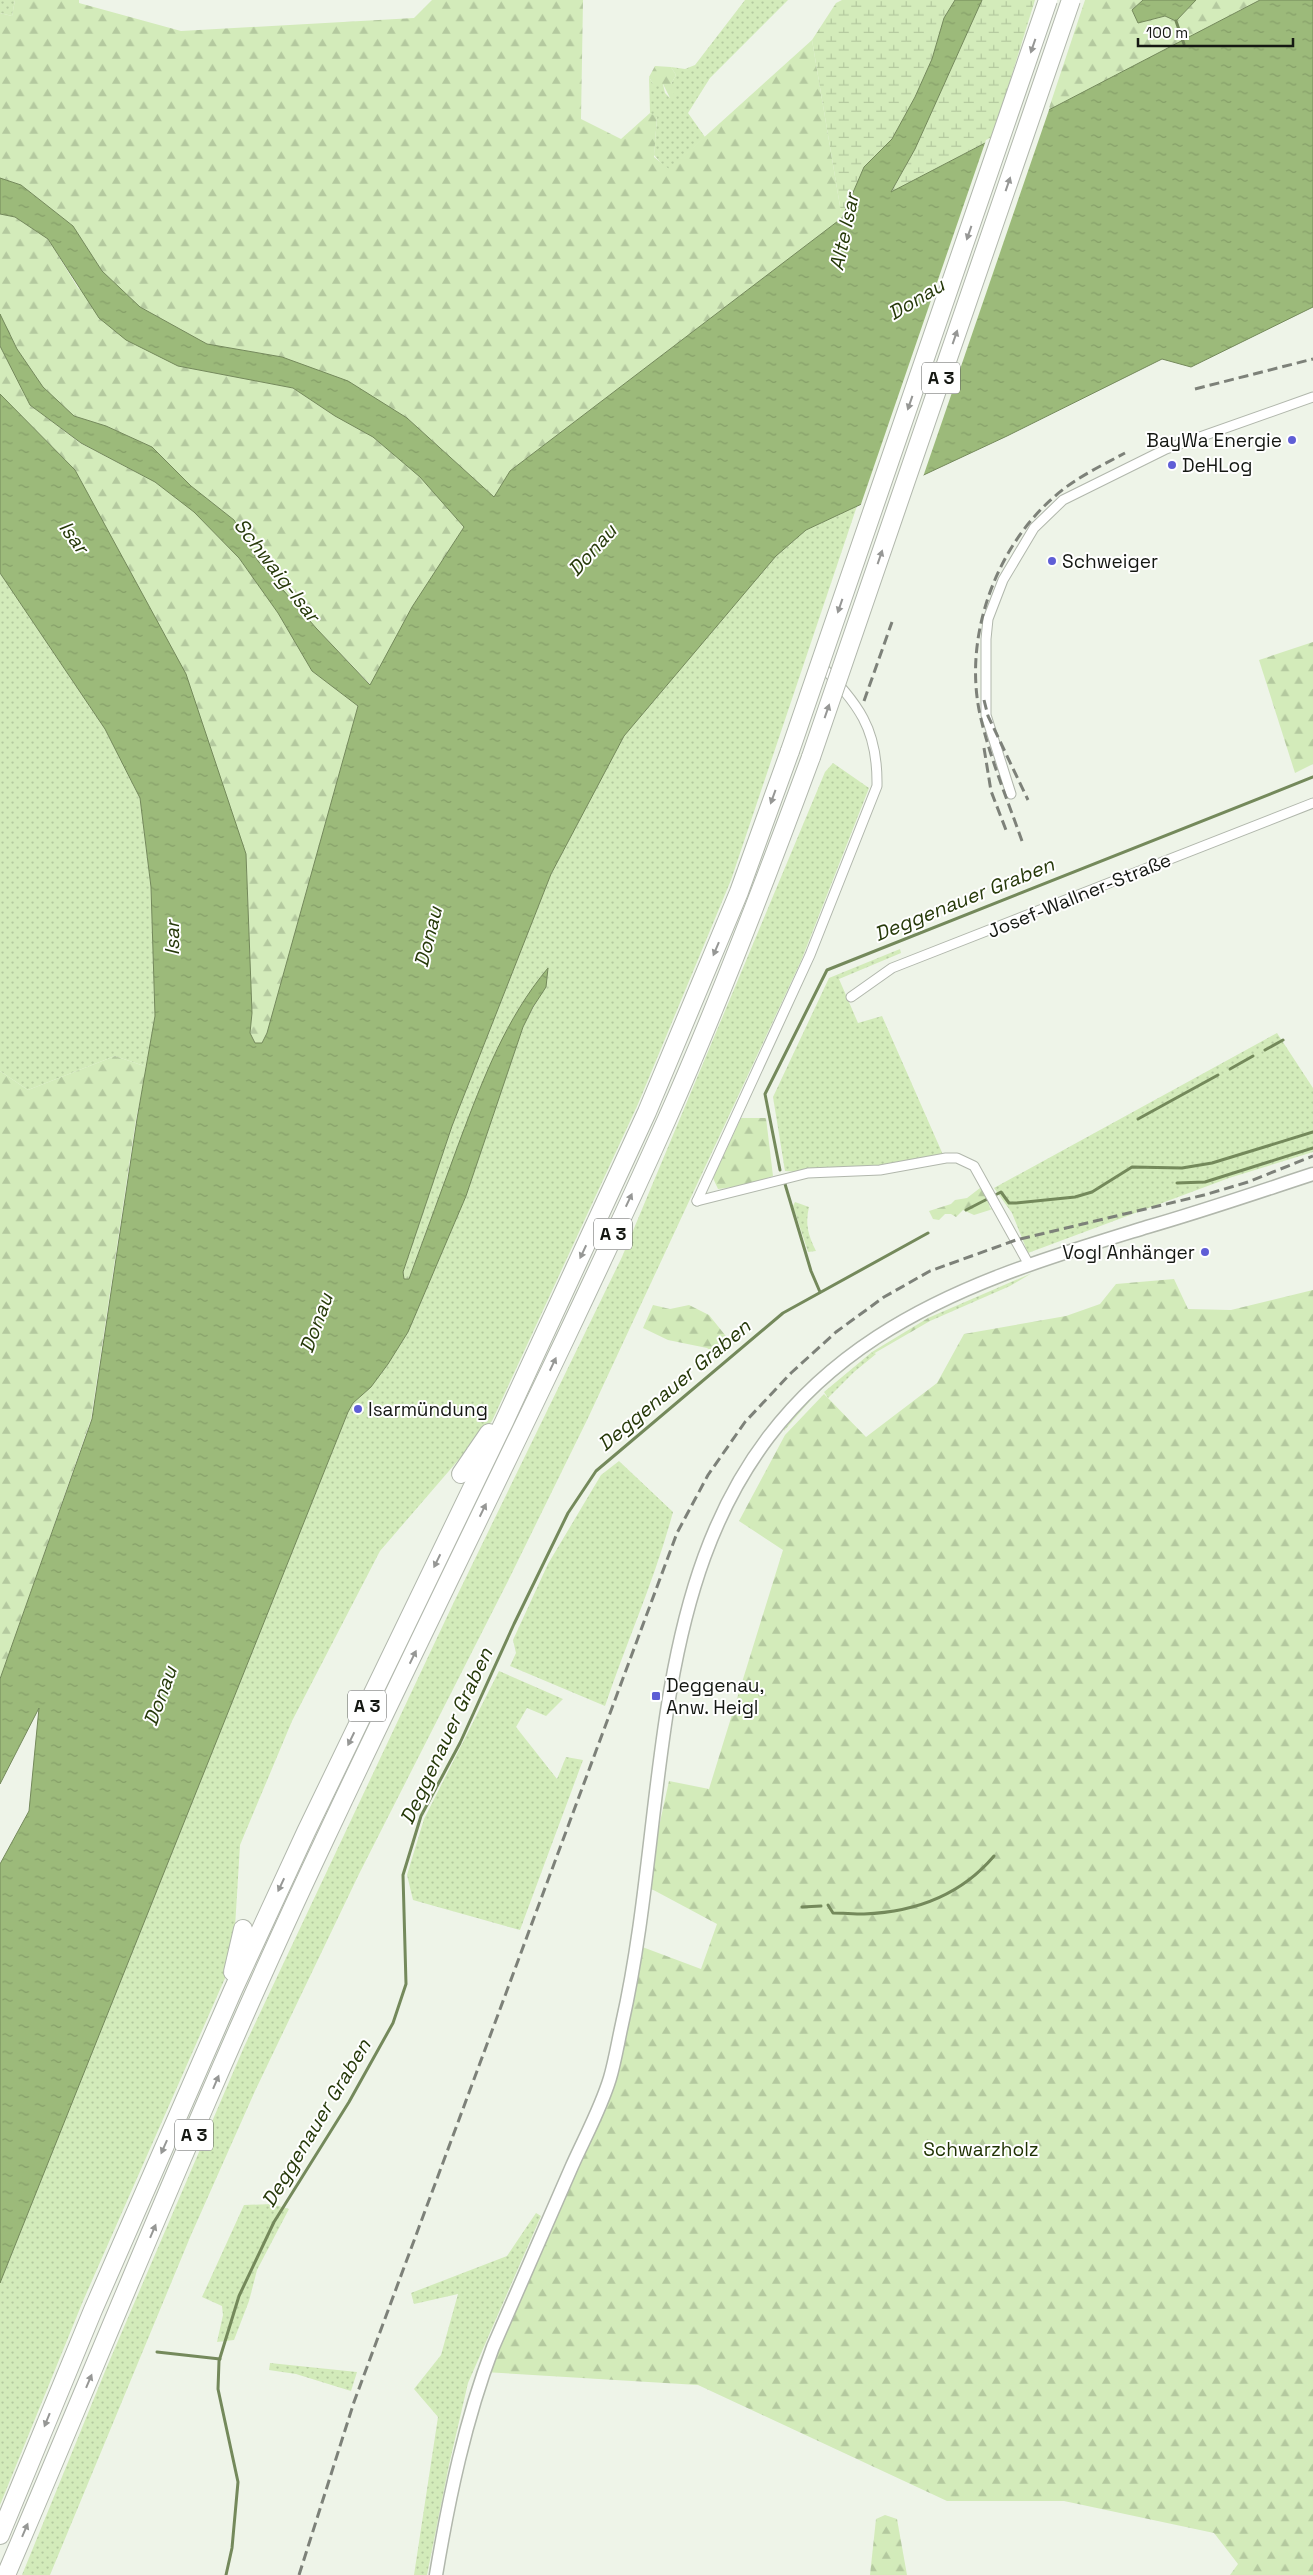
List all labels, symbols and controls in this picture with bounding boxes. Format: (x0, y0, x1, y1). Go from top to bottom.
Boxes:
scale bar (1138, 15, 1293, 47)
text: 100 m (1146, 23, 1188, 42)
one-way arrow (1029, 39, 1037, 54)
one-way arrow (1005, 176, 1012, 191)
water label: Alte Isar (823, 189, 865, 273)
one-way arrow (965, 226, 973, 241)
water label: Donau (883, 271, 951, 326)
one-way arrow (952, 329, 960, 344)
road number: A 3 (922, 362, 960, 393)
one-way arrow (906, 396, 914, 411)
place label: BayWa Energie (1146, 428, 1282, 453)
marker: BayWa Energie (1286, 434, 1298, 446)
place label: DeHLog (1182, 453, 1253, 478)
marker: DeHLog (1166, 459, 1178, 471)
water label: Schwaig-Isar (228, 513, 327, 629)
water label: Isar (53, 515, 96, 561)
water label: Donau (562, 517, 623, 582)
one-way arrow (876, 549, 884, 564)
place label: Schweiger (1062, 549, 1158, 574)
marker: Schweiger (1046, 555, 1058, 567)
one-way arrow (836, 599, 843, 614)
one-way arrow (824, 703, 831, 718)
one-way arrow (769, 790, 776, 805)
street label: Josef-Wallner-Straße (984, 847, 1175, 944)
water label: Deggenauer Graben (870, 851, 1058, 947)
water label: Donau (408, 902, 448, 970)
water label: Isar (159, 918, 185, 955)
one-way arrow (711, 942, 719, 956)
one-way arrow (625, 1193, 633, 1207)
road number: A 3 (594, 1218, 632, 1250)
place label: Vogl Anhänger (1062, 1240, 1195, 1265)
one-way arrow (578, 1245, 586, 1259)
marker: Vogl Anhänger (1199, 1246, 1211, 1258)
water label: Donau (293, 1288, 339, 1356)
water label: Deggenauer Graben (592, 1313, 756, 1457)
one-way arrow (548, 1356, 557, 1371)
place label: Isarmündung (368, 1397, 488, 1422)
marker: Isarmündung (352, 1403, 364, 1415)
one-way arrow (479, 1503, 487, 1518)
one-way arrow (433, 1554, 441, 1568)
water label: Deggenauer Graben (394, 1643, 499, 1828)
one-way arrow (409, 1650, 417, 1664)
water label: Donau (137, 1661, 183, 1729)
place label: Deggenau, Anw. Heigl (666, 1673, 764, 1720)
road number: A 3 (348, 1690, 386, 1722)
marker: Deggenau, Anw. Heigl (650, 1690, 662, 1702)
one-way arrow (347, 1732, 355, 1746)
one-way arrow (277, 1878, 285, 1892)
water label: Deggenauer Graben (255, 2033, 377, 2212)
one-way arrow (213, 2075, 221, 2089)
road number: A 3 (175, 2120, 213, 2150)
park label: Schwarzholz (923, 2137, 1039, 2162)
one-way arrow (160, 2140, 168, 2154)
one-way arrow (149, 2224, 157, 2238)
one-way arrow (86, 2374, 94, 2388)
one-way arrow (43, 2413, 51, 2427)
one-way arrow (22, 2523, 30, 2537)

